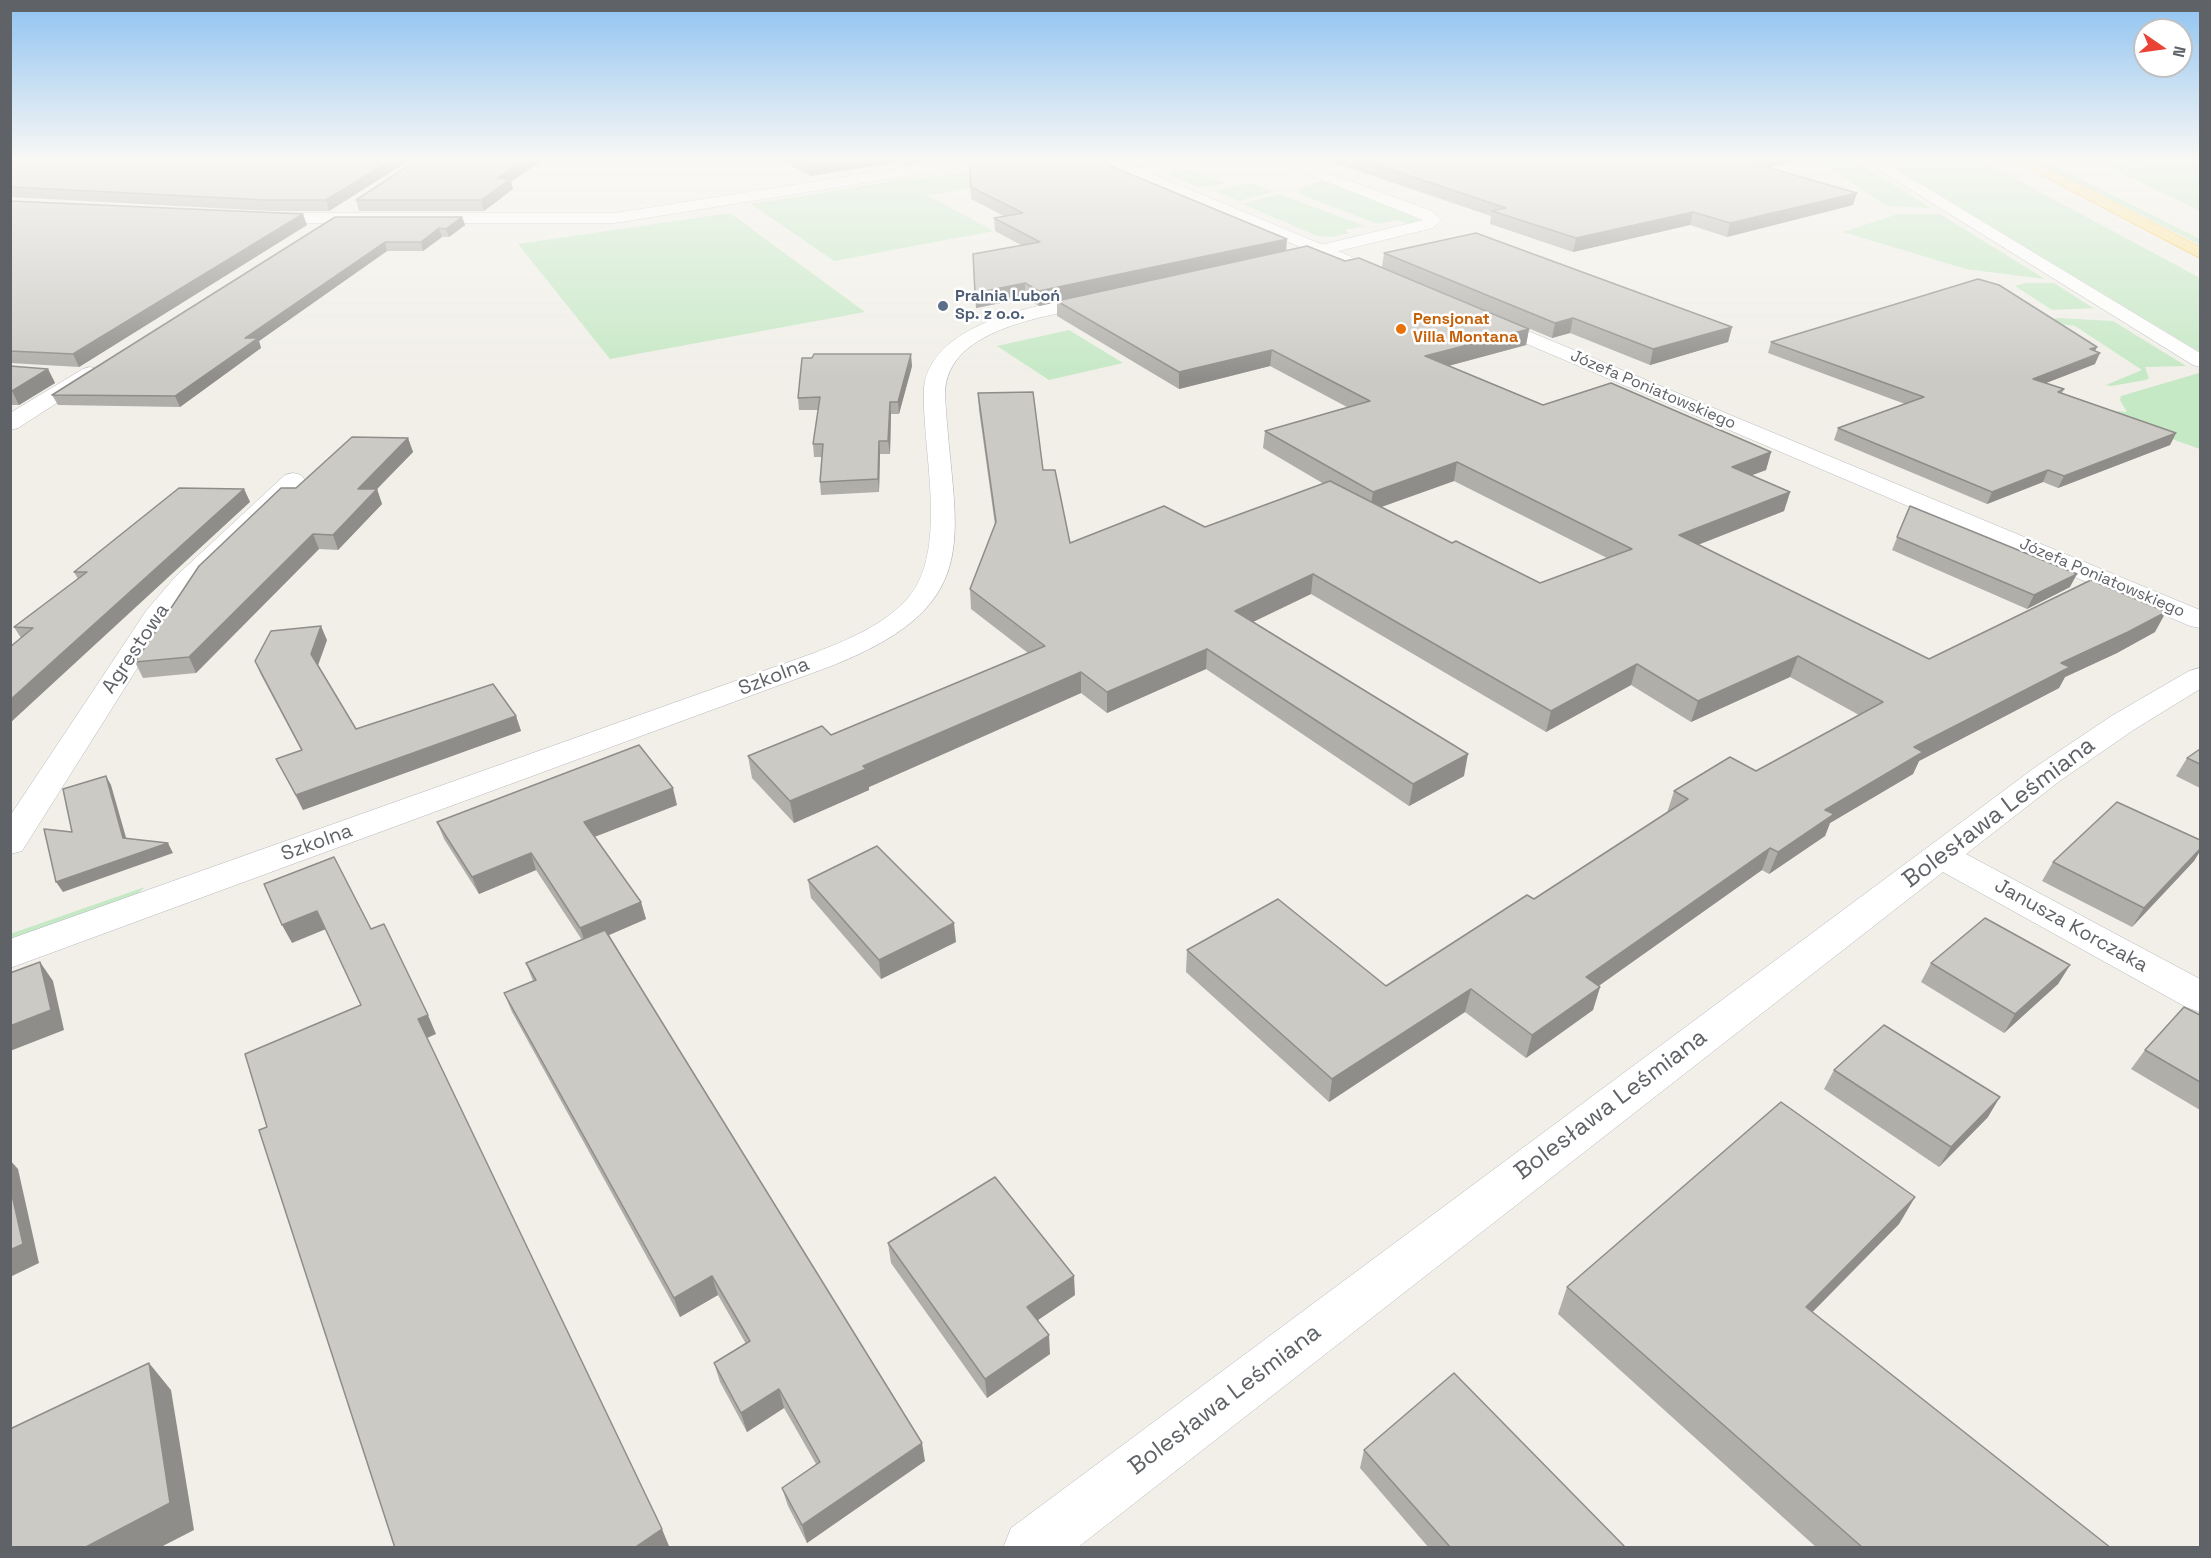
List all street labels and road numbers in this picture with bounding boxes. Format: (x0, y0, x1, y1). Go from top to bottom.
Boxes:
street label: Józefa Poniatowskiego (1567, 346, 1739, 434)
street label: Józefa Poniatowskiego (2016, 534, 2188, 622)
street label: Agrestowa (97, 600, 175, 698)
street label: Szkolna (735, 653, 813, 701)
street label: Bolesława Leśmiana (1897, 731, 2101, 895)
street label: Szkolna (278, 819, 356, 867)
street label: Janusza Korczaka (1990, 874, 2152, 978)
street label: Bolesława Leśmiana (1509, 1023, 1713, 1187)
street label: Bolesława Leśmiana (1123, 1318, 1327, 1482)

